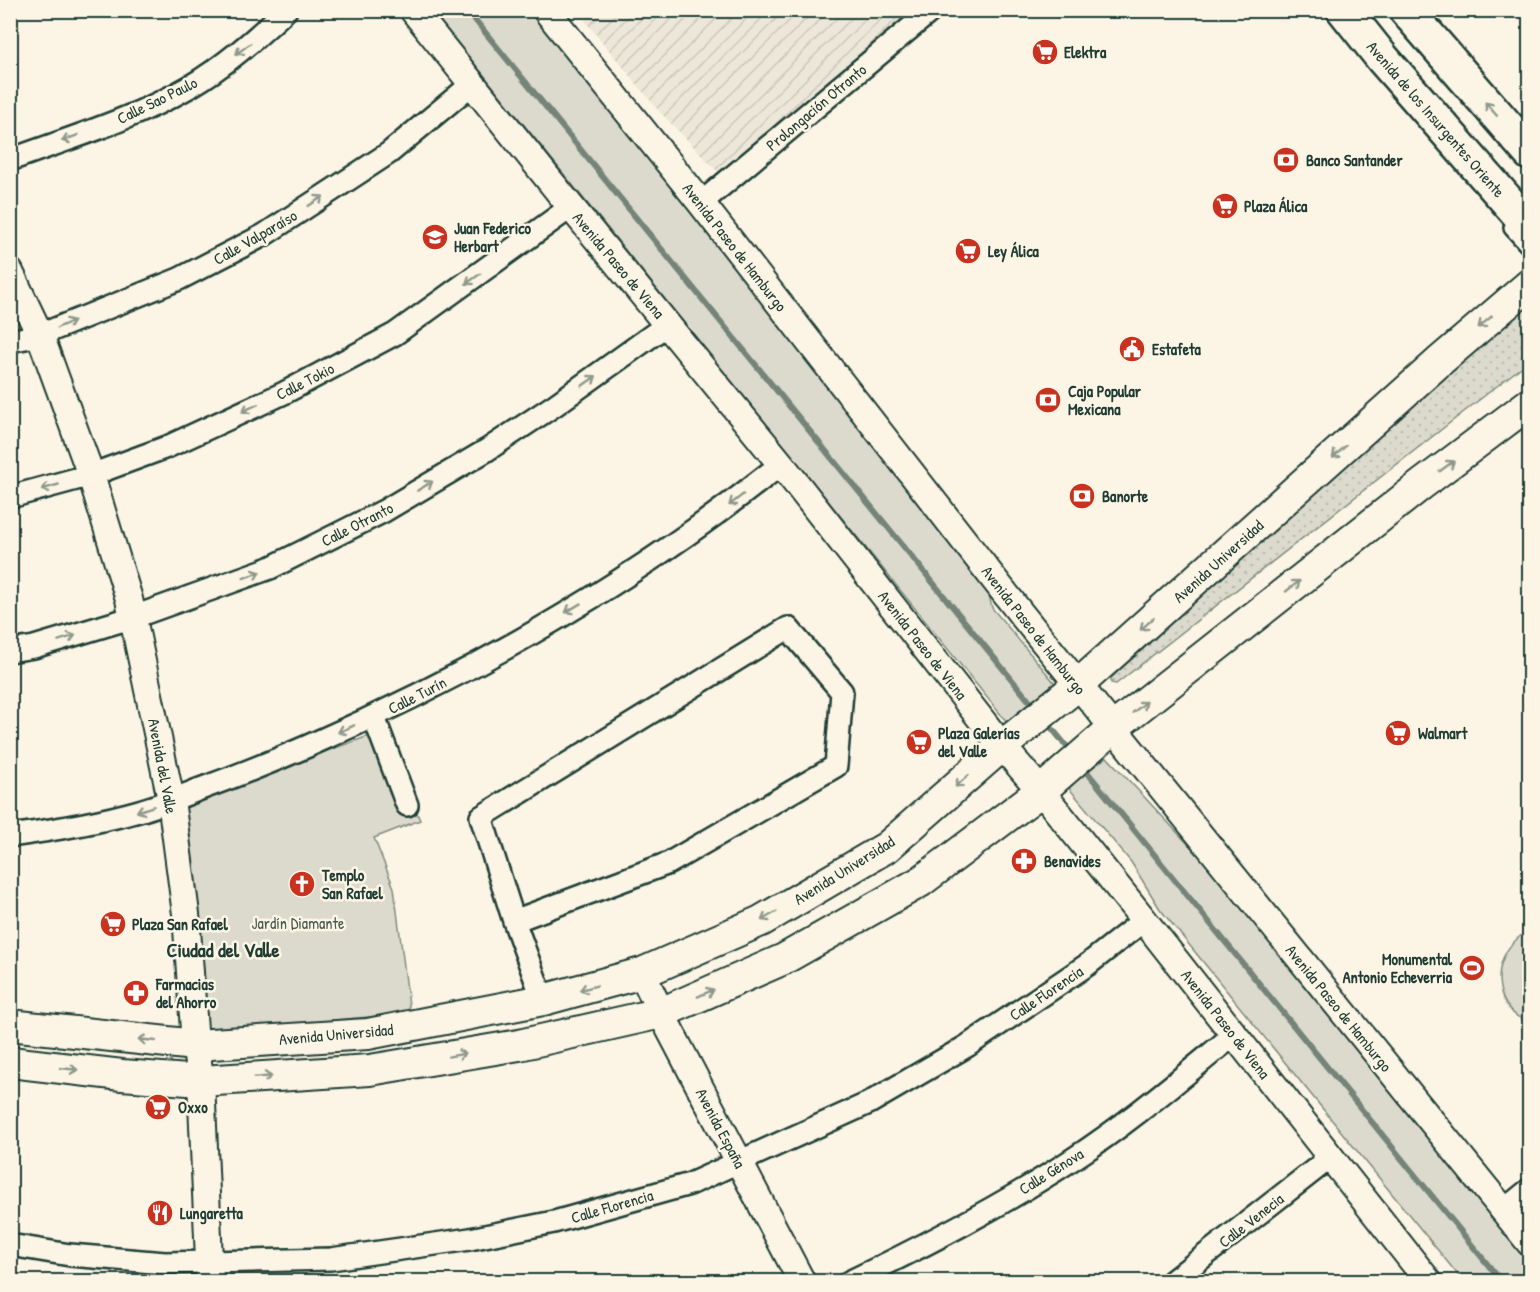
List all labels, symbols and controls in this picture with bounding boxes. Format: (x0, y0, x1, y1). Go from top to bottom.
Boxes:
street label: Avenida de los Insurgentes Oriente (1362, 36, 1511, 202)
supermarket icon: Elektra (1030, 37, 1060, 67)
place label: Elektra (1064, 41, 1107, 63)
one-way arrow (235, 43, 251, 56)
street label: Prolongación Otranto (761, 58, 871, 156)
street label: Calle Sao Paulo (113, 71, 201, 129)
one-way arrow (1484, 102, 1498, 117)
one-way arrow (61, 133, 80, 144)
bank icon: Banco Santander (1271, 145, 1301, 175)
place label: Banco Santander (1306, 149, 1403, 171)
street label: Avenida Paseo de Hamburgo (678, 178, 793, 316)
supermarket icon: Plaza Álica (1210, 191, 1240, 221)
one-way arrow (307, 195, 324, 207)
place label: Plaza Álica (1244, 195, 1308, 217)
street label: Calle Valparaíso (209, 204, 301, 270)
street label: Avenida Paseo de Viena (568, 207, 670, 323)
place label: Juan Federico Herbart (454, 217, 531, 257)
school or university icon: Juan Federico Herbart (420, 222, 450, 252)
supermarket icon: Ley Álica (953, 236, 983, 266)
place label: Ley Álica (988, 240, 1040, 263)
one-way arrow (465, 273, 481, 285)
one-way arrow (1478, 315, 1493, 329)
one-way arrow (57, 317, 75, 328)
public building icon: Estafeta (1117, 334, 1147, 364)
place label: Estafeta (1152, 338, 1202, 360)
street label: Calle Tokio (272, 357, 338, 405)
one-way arrow (580, 375, 597, 387)
place label: Caja Popular Mexicana (1068, 380, 1142, 420)
bank icon: Caja Popular Mexicana (1033, 385, 1063, 415)
one-way arrow (242, 403, 260, 415)
one-way arrow (1332, 445, 1347, 459)
one-way arrow (1439, 460, 1455, 472)
one-way arrow (416, 480, 433, 492)
bank icon: Banorte (1067, 481, 1097, 511)
one-way arrow (40, 482, 59, 493)
place label: Banorte (1102, 485, 1149, 507)
one-way arrow (728, 494, 744, 507)
street label: Calle Otranto (317, 496, 397, 552)
street label: Avenida Universidad (1168, 514, 1268, 608)
street label: Avenida Paseo de Hamburgo (977, 561, 1092, 699)
one-way arrow (242, 568, 261, 579)
one-way arrow (1285, 579, 1301, 592)
street label: Avenida Paseo de Viena (873, 586, 973, 704)
one-way arrow (565, 602, 582, 614)
one-way arrow (1140, 617, 1155, 631)
one-way arrow (57, 631, 76, 642)
street label: Calle Turín (384, 671, 450, 719)
one-way arrow (1132, 700, 1148, 713)
street label: Avenida del Valle (143, 716, 183, 816)
supermarket icon: Walmart (1383, 718, 1413, 748)
place label: Plaza Galerías del Valle (938, 722, 1021, 762)
place label: Walmart (1418, 722, 1468, 744)
one-way arrow (337, 725, 355, 736)
supermarket icon: Plaza Galerías del Valle (904, 727, 934, 757)
one-way arrow (955, 774, 970, 788)
one-way arrow (136, 804, 155, 815)
street label: Avenida Universidad (790, 830, 898, 910)
pharmacy icon: Benavides (1009, 846, 1039, 876)
place label: Benavides (1044, 850, 1102, 872)
place label: Templo San Rafael (321, 864, 383, 904)
church icon: Templo San Rafael (287, 869, 317, 899)
supermarket icon: Plaza San Rafael (98, 909, 128, 939)
one-way arrow (761, 910, 778, 922)
park label: Jardín Diamante (252, 912, 345, 934)
place label: Plaza San Rafael (132, 913, 228, 935)
district label: Ciudad del Valle (167, 936, 279, 963)
street label: Avenida Paseo de Hamburgo (1281, 940, 1398, 1077)
place label: Monumental Antonio Echeverria (1343, 948, 1453, 988)
sports icon: Monumental Antonio Echeverria (1457, 953, 1487, 983)
street label: Calle Florencia (1005, 960, 1087, 1026)
street label: Avenida Paseo de Viena (1176, 965, 1276, 1083)
place label: Farmacias del Ahorro (155, 973, 217, 1013)
pharmacy icon: Farmacias del Ahorro (121, 978, 151, 1008)
one-way arrow (579, 983, 598, 994)
one-way arrow (696, 987, 714, 998)
street label: Avenida Universidad (278, 1018, 394, 1050)
one-way arrow (137, 1034, 157, 1045)
one-way arrow (446, 1050, 466, 1061)
one-way arrow (58, 1064, 78, 1075)
one-way arrow (252, 1071, 272, 1082)
street label: Avenida España (691, 1084, 751, 1172)
supermarket icon: Oxxo (143, 1092, 173, 1122)
place label: Oxxo (178, 1096, 208, 1118)
street label: Calle Génova (1014, 1142, 1088, 1200)
street label: Calle Florencia (568, 1184, 656, 1228)
street label: Calle Venecia (1214, 1188, 1288, 1252)
restaurant icon: Lungaretta (145, 1198, 175, 1228)
place label: Lungaretta (180, 1202, 244, 1225)

